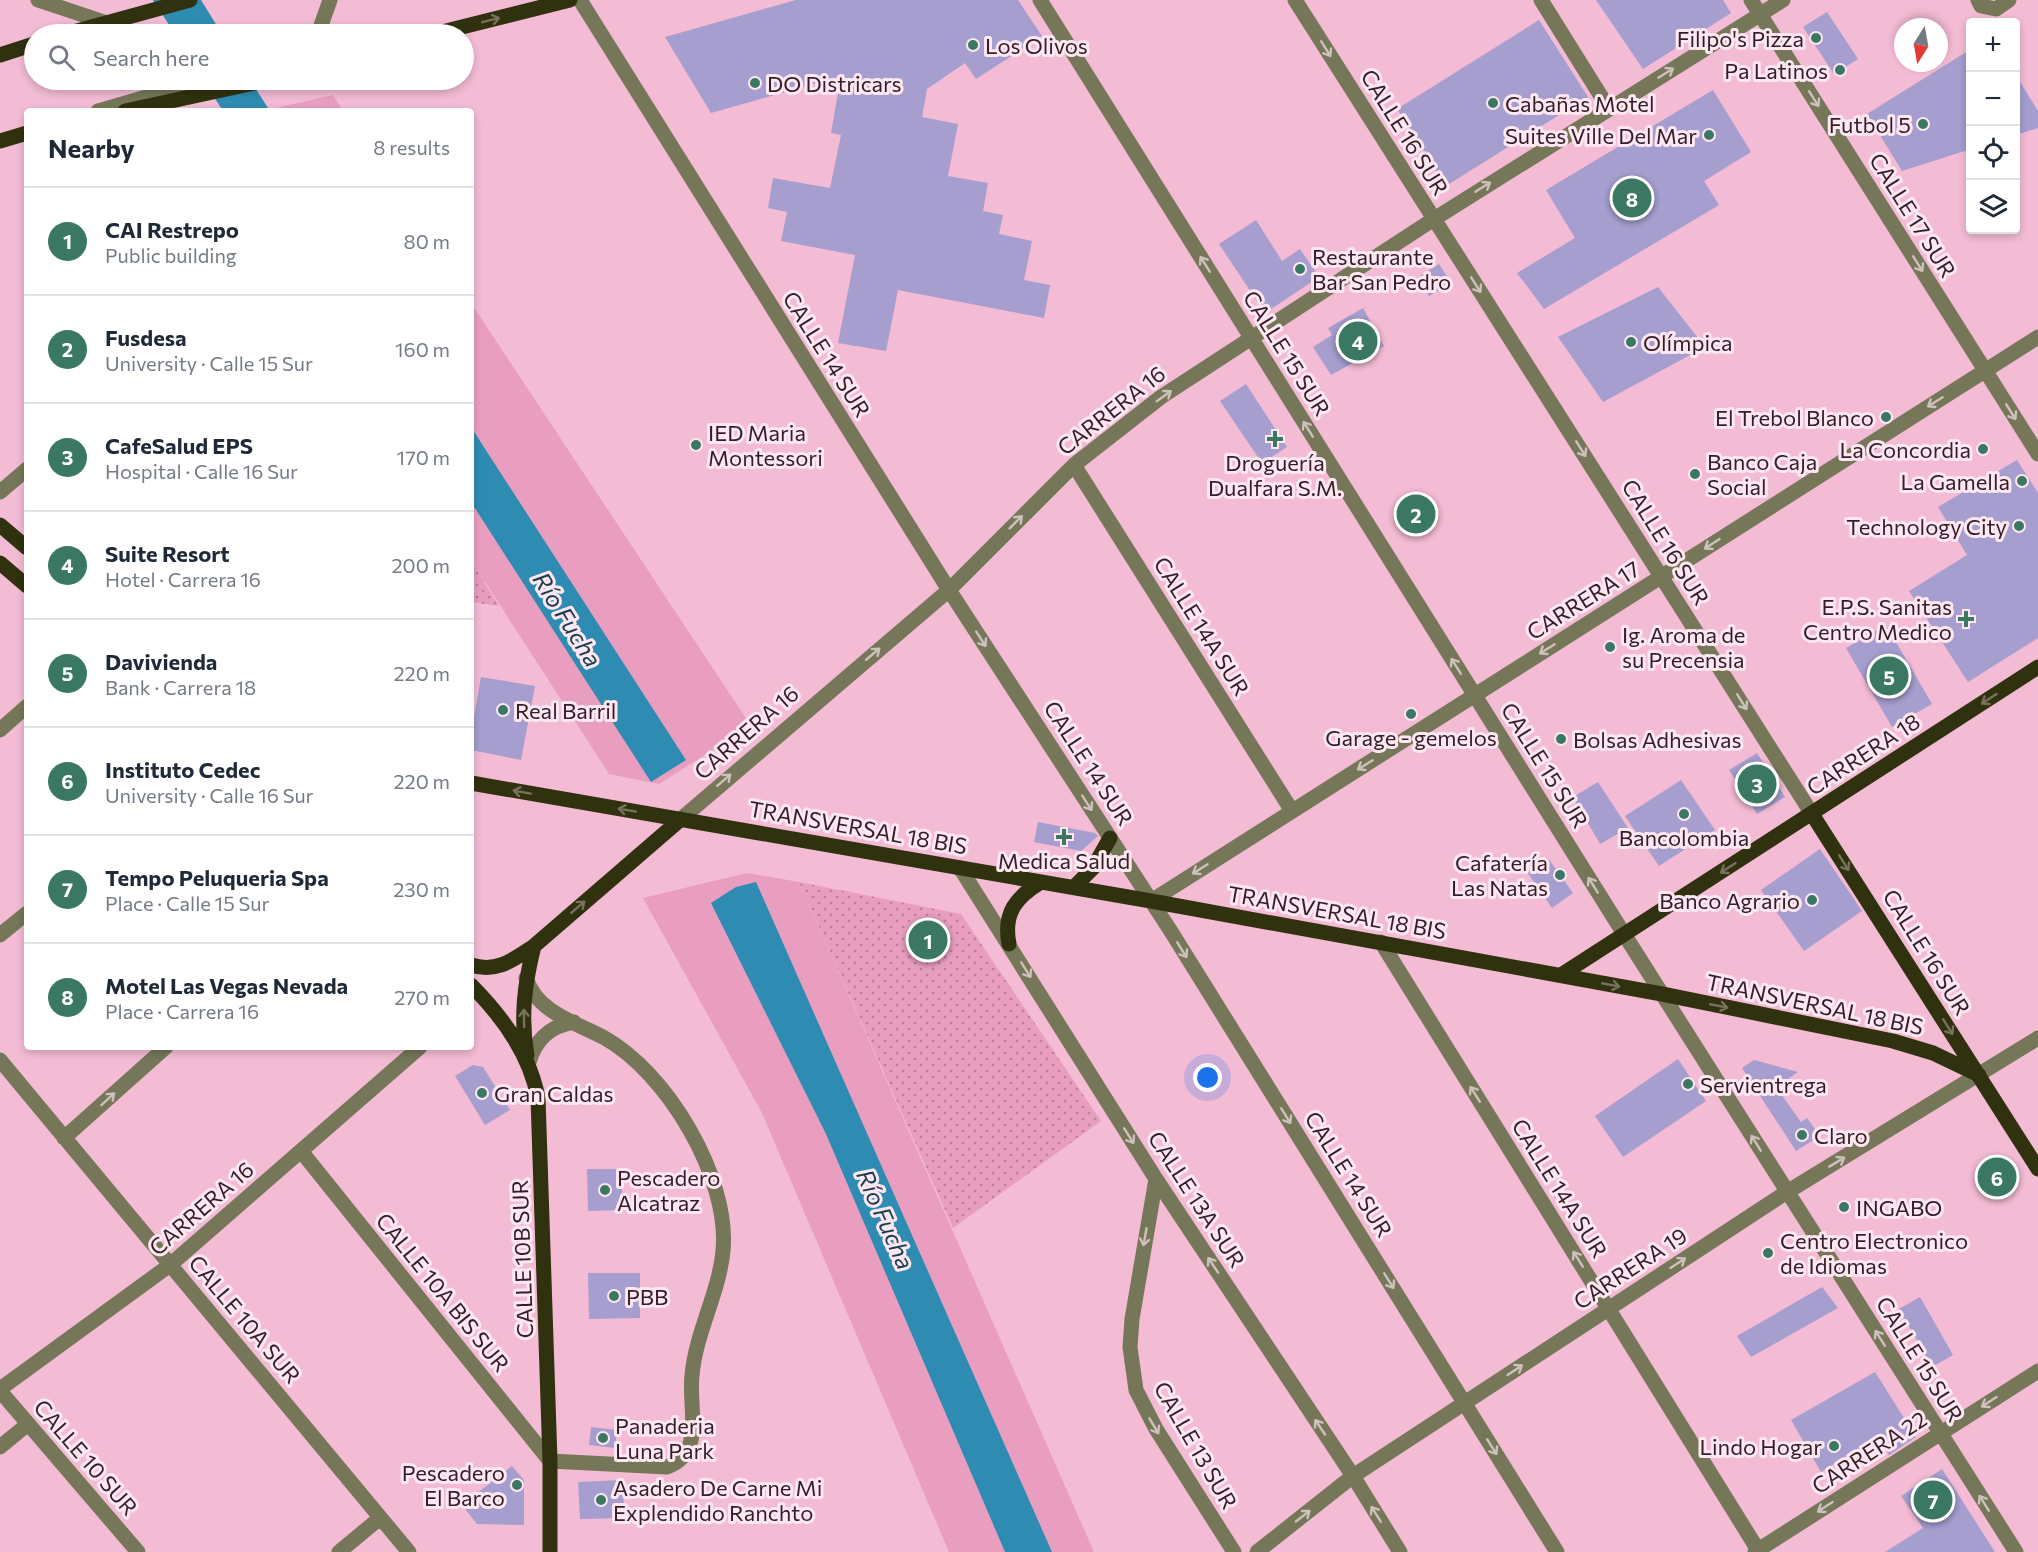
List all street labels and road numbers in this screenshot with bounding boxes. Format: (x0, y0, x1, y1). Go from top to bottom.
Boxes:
street label: CALLE 16 SUR (1356, 64, 1455, 200)
street label: CALLE 17 SUR (1864, 148, 1962, 282)
street label: CALLE 15 SUR (1238, 285, 1336, 421)
street label: CALLE 14 SUR (778, 286, 877, 422)
street label: CARRERA 16 (1052, 359, 1170, 461)
street label: CALLE 16 SUR (1617, 474, 1716, 610)
street label: CALLE 14A SUR (1149, 552, 1256, 701)
street label: CARRERA 17 (1522, 555, 1644, 645)
street label: CARRERA 16 (688, 679, 804, 785)
street label: CALLE 14 SUR (1039, 696, 1139, 831)
street label: CALLE 15 SUR (1496, 697, 1594, 833)
street label: CARRERA 18 (1801, 707, 1925, 801)
street label: TRANSVERSAL 18 BIS (747, 795, 969, 860)
street label: TRANSVERSAL 18 BIS (1226, 880, 1448, 945)
street label: CALLE 16 SUR (1878, 884, 1977, 1020)
street label: TRANSVERSAL 18 BIS (1704, 968, 1926, 1040)
street label: CALLE 14 SUR (1300, 1106, 1399, 1242)
street label: CALLE 14A SUR (1507, 1114, 1614, 1263)
street label: CALLE 13A SUR (1143, 1126, 1251, 1273)
street label: CARRERA 16 (143, 1155, 259, 1261)
street label: CALLE 10B SUR (506, 1179, 538, 1339)
street label: CALLE 10A BIS SUR (371, 1207, 515, 1377)
street label: CARRERA 19 (1568, 1221, 1692, 1315)
street label: CALLE 10A SUR (184, 1249, 307, 1389)
street label: CALLE 15 SUR (1871, 1291, 1969, 1427)
street label: CALLE 13 SUR (1149, 1377, 1243, 1514)
street label: CALLE 10 SUR (28, 1394, 144, 1521)
street label: CARRERA 22 (1807, 1405, 1931, 1499)

